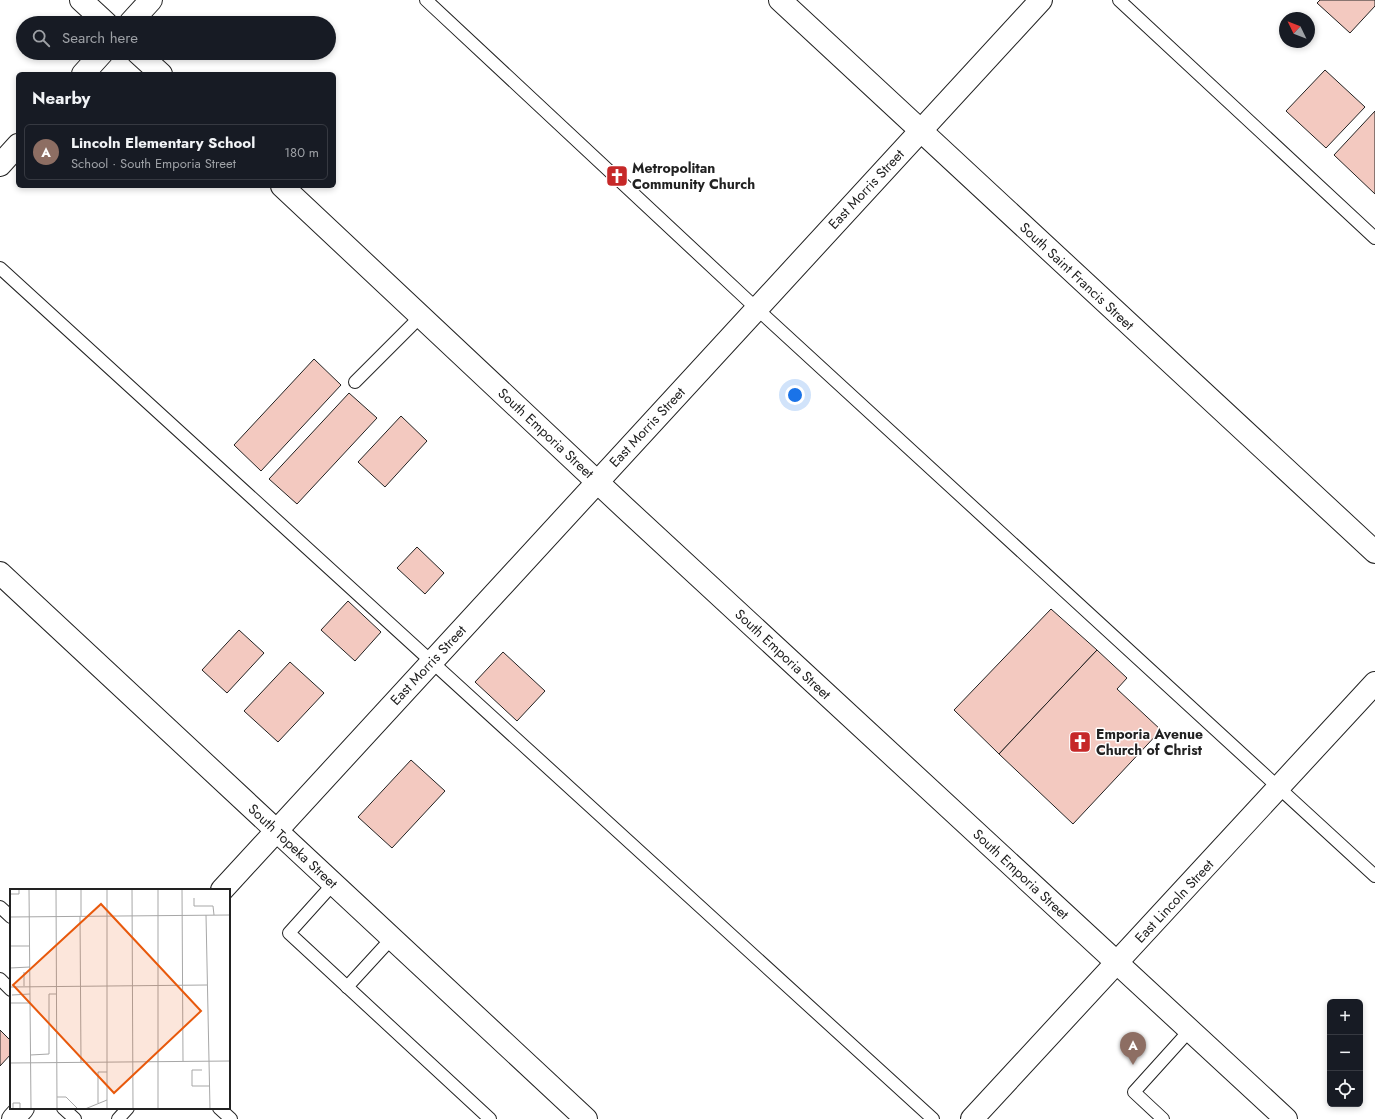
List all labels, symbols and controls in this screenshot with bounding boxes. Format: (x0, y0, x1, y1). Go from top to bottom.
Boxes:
north arrow (1279, 12, 1315, 48)
search box (16, 16, 336, 60)
icon: search (30, 27, 52, 49)
text: Search here (62, 27, 138, 49)
text: Nearby (32, 86, 90, 110)
text: Lincoln Elementary School (71, 132, 255, 154)
text: A (41, 143, 51, 162)
text: 180 m (284, 143, 319, 162)
street label: East Morris Street (824, 144, 909, 234)
text: School · South Emporia Street (71, 154, 236, 173)
place label: Metropolitan Community Church (632, 158, 755, 194)
church icon: Metropolitan Community Church (604, 163, 630, 189)
street label: South Saint Francis Street (1015, 218, 1139, 335)
street label: East Morris Street (605, 382, 690, 472)
street label: South Emporia Street (494, 383, 599, 483)
your location (785, 385, 805, 405)
street label: South Emporia Street (731, 604, 836, 704)
street label: East Morris Street (386, 620, 471, 710)
place label: Emporia Avenue Church of Christ (1096, 724, 1203, 760)
church icon: Emporia Avenue Church of Christ (1067, 729, 1093, 755)
street label: South Topeka Street (244, 799, 343, 893)
street label: South Emporia Street (969, 824, 1074, 924)
street label: East Lincoln Street (1130, 854, 1218, 947)
inset map (10, 889, 230, 1109)
map controls (1327, 999, 1363, 1107)
button: + (1327, 999, 1363, 1035)
pin: A (1120, 1032, 1146, 1065)
button: − (1327, 1035, 1363, 1071)
button: locate (1327, 1071, 1363, 1107)

